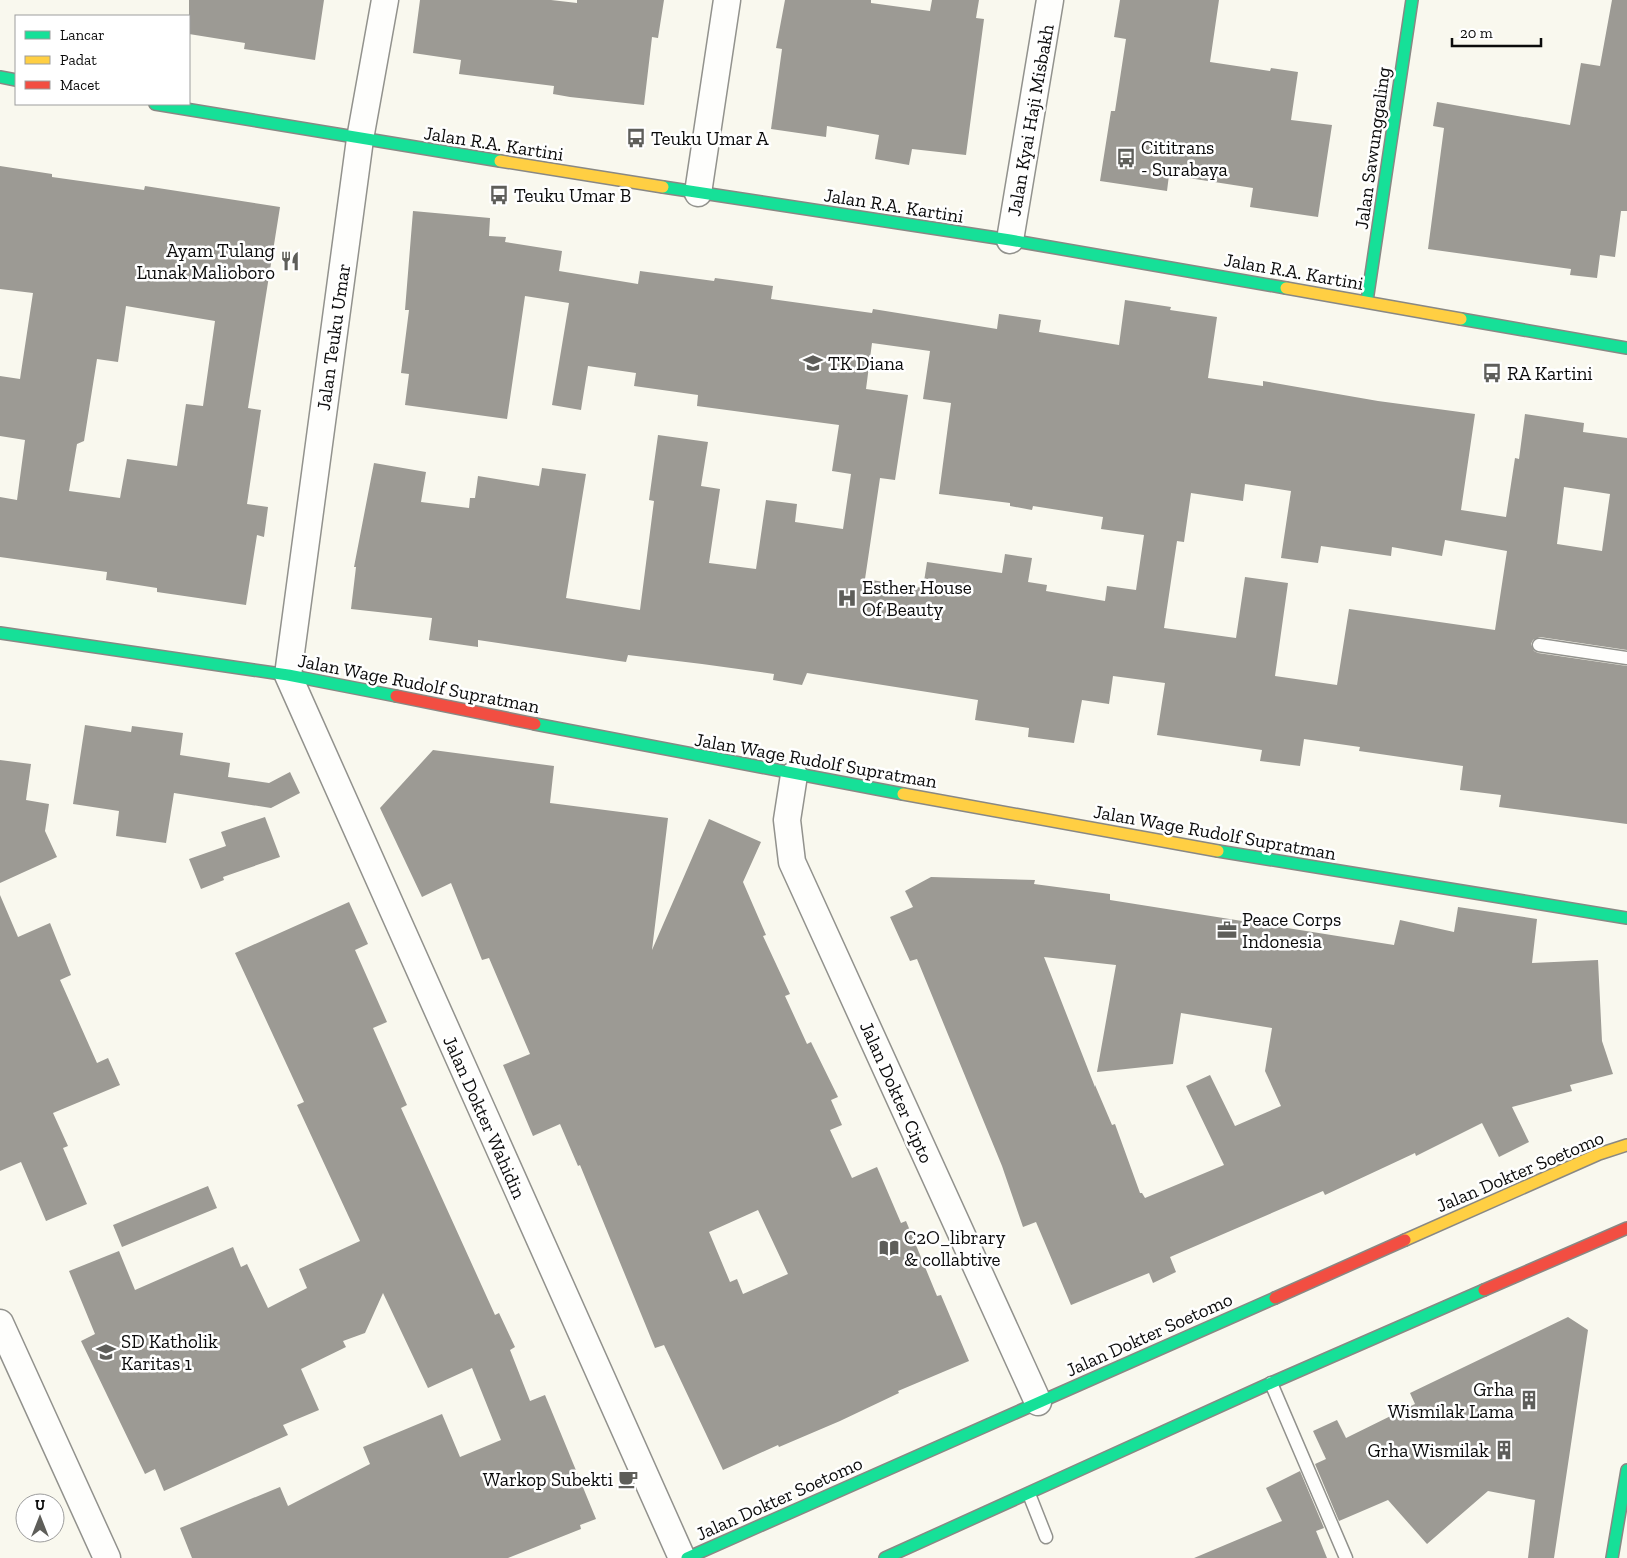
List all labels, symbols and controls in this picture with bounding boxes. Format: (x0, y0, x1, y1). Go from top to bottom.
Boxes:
legend (15, 15, 190, 105)
scale bar (1452, 15, 1541, 47)
street label: Jalan Kyai Haji Misbakh (1002, 22, 1059, 218)
text: 20 m (1460, 24, 1493, 42)
text: Lancar (60, 26, 105, 44)
text: Padat (60, 51, 97, 69)
street label: Jalan Sawunggaling (1350, 65, 1395, 231)
text: Macet (60, 76, 100, 94)
street label: Jalan R.A. Kartini (422, 121, 565, 166)
bus stop icon: Teuku Umar A (625, 127, 647, 149)
place label: Teuku Umar A (651, 127, 769, 150)
place label: Cititrans - Surabaya (1141, 136, 1228, 181)
bus stop icon: Cititrans - Surabaya (1115, 147, 1137, 169)
street label: Jalan R.A. Kartini (822, 183, 965, 228)
bus stop icon: Teuku Umar B (488, 184, 510, 206)
place label: Teuku Umar B (514, 184, 631, 207)
place label: Ayam Tulang Lunak Malioboro (136, 239, 276, 284)
street label: Jalan R.A. Kartini (1222, 248, 1365, 295)
restaurant icon: Ayam Tulang Lunak Malioboro (279, 250, 301, 272)
street label: Jalan Teuku Umar (312, 262, 355, 412)
school or university icon: TK Diana (802, 352, 824, 374)
place label: TK Diana (828, 352, 904, 375)
bus stop icon: RA Kartini (1481, 362, 1503, 384)
place label: RA Kartini (1507, 362, 1593, 385)
place label: Esther House Of Beauty (862, 576, 972, 621)
hospital icon: Esther House Of Beauty (836, 587, 858, 609)
street label: Jalan Wage Rudolf Supratman (296, 649, 542, 718)
street label: Jalan Wage Rudolf Supratman (693, 728, 939, 793)
street label: Jalan Wage Rudolf Supratman (1092, 800, 1338, 865)
place label: Peace Corps Indonesia (1242, 908, 1341, 953)
office icon: Peace Corps Indonesia (1216, 919, 1238, 941)
street label: Jalan Dokter Cipto (855, 1018, 938, 1167)
street label: Jalan Dokter Wahidin (438, 1032, 531, 1202)
street label: Jalan Dokter Soetomo (1433, 1126, 1608, 1217)
place label: C2O_library & collabtive (904, 1226, 1006, 1271)
library icon: C2O_library & collabtive (878, 1237, 900, 1259)
street label: Jalan Dokter Soetomo (1063, 1287, 1236, 1381)
place label: SD Katholik Karitas 1 (121, 1330, 218, 1375)
school or university icon: SD Katholik Karitas 1 (95, 1341, 117, 1363)
place label: Grha Wismilak Lama (1388, 1378, 1514, 1423)
building icon: Grha Wismilak Lama (1518, 1389, 1540, 1411)
place label: Grha Wismilak (1368, 1439, 1489, 1462)
building icon: Grha Wismilak (1493, 1439, 1515, 1461)
street label: Jalan Dokter Soetomo (693, 1451, 866, 1545)
place label: Warkop Subekti (483, 1468, 613, 1491)
cafe icon: Warkop Subekti (617, 1468, 639, 1490)
north arrow (15, 1493, 65, 1543)
text: U (35, 1497, 45, 1514)

